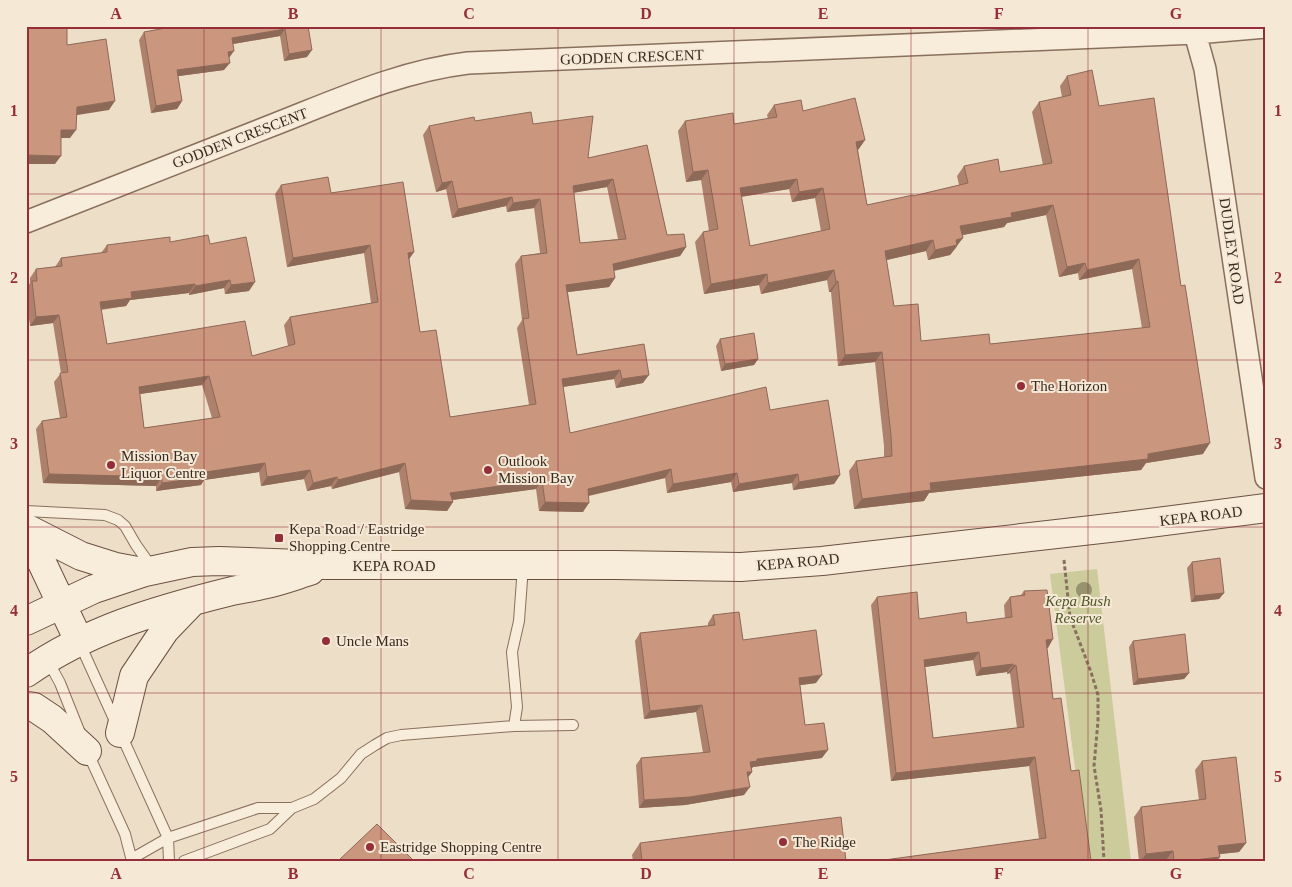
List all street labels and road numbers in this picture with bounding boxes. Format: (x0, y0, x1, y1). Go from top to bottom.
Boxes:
street label: GODDEN CRESCENT (560, 46, 704, 68)
street label: GODDEN CRESCENT (170, 105, 310, 171)
street label: DUDLEY ROAD (1217, 197, 1247, 305)
street label: KEPA ROAD (1159, 503, 1243, 529)
street label: KEPA ROAD (756, 550, 840, 574)
street label: KEPA ROAD (352, 558, 436, 574)

